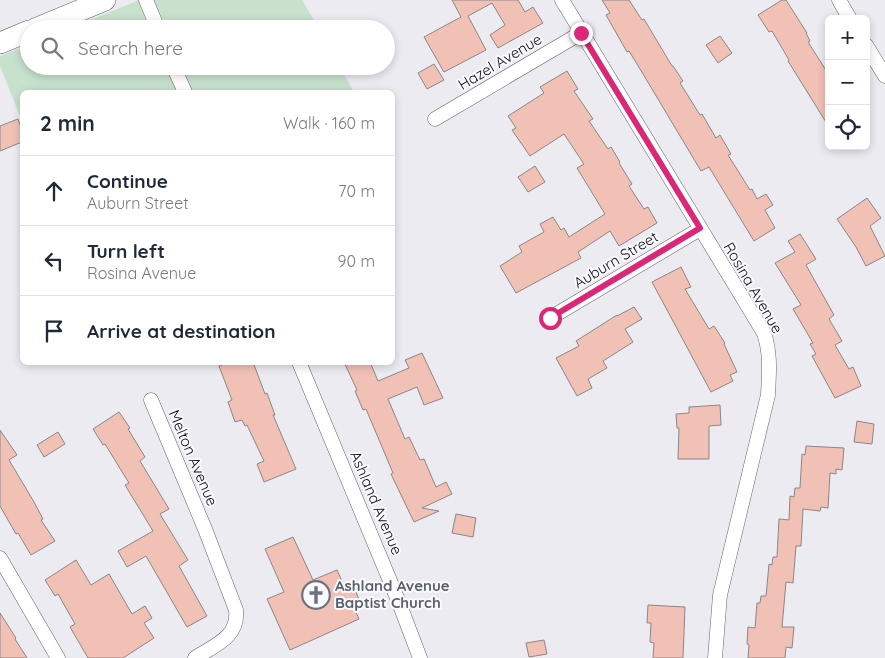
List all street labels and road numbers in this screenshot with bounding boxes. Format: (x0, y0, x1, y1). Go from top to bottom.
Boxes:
street label: Hazel Avenue (454, 29, 545, 94)
street label: Auburn Street (570, 227, 661, 292)
street label: Rosina Avenue (720, 239, 787, 337)
street label: Melton Avenue (165, 407, 222, 509)
street label: Ashland Avenue (346, 448, 407, 558)

